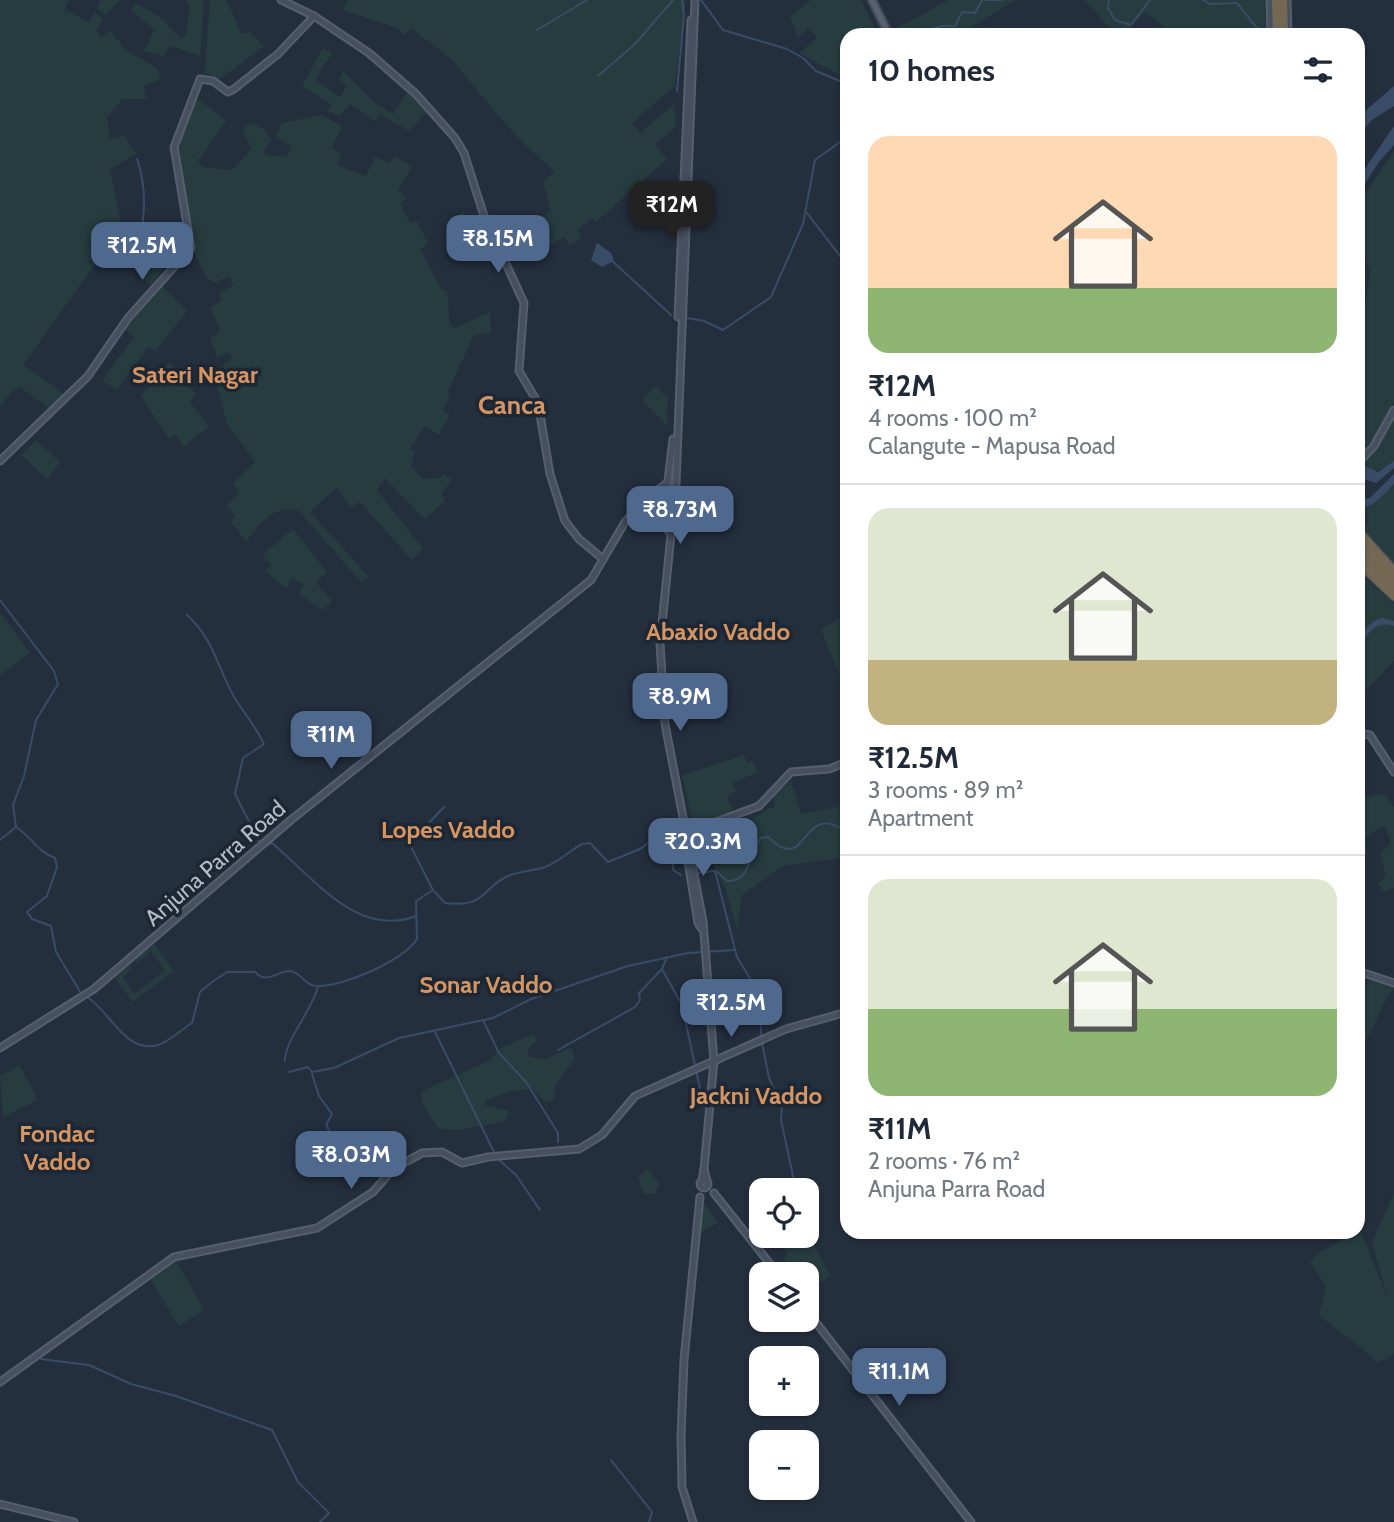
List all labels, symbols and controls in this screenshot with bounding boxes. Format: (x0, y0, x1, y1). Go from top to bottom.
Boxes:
icon: filters (1299, 51, 1337, 89)
text: 10 homes (868, 52, 995, 89)
icon: home (1040, 181, 1166, 307)
pin: ₹12M (631, 182, 713, 241)
text: ₹12M (646, 190, 698, 218)
pin: ₹8.15M (441, 216, 555, 275)
pin: ₹12.5M (85, 222, 199, 282)
text: ₹8.15M (462, 224, 534, 252)
text: ₹12.5M (107, 231, 177, 259)
district label: Sateri Nagar (132, 360, 258, 389)
text: ₹12M (868, 367, 936, 404)
district label: Canca (478, 389, 546, 421)
text: 4 rooms · 100 m² (868, 404, 1037, 432)
text: Calangute - Mapusa Road (868, 432, 1116, 460)
pin: ₹8.73M (623, 486, 737, 546)
text: ₹8.73M (643, 495, 717, 523)
icon: home (1040, 553, 1166, 679)
district label: Abaxio Vaddo (646, 617, 790, 646)
pin: ₹8.9M (631, 674, 729, 733)
text: ₹8.9M (648, 682, 712, 710)
pin: ₹11M (290, 712, 372, 771)
text: ₹11M (307, 720, 355, 748)
text: ₹12.5M (868, 739, 959, 776)
text: 3 rooms · 89 m² (868, 776, 1023, 804)
street label: Anjuna Parra Road (139, 794, 291, 932)
text: Apartment (868, 804, 973, 832)
district label: Lopes Vaddo (381, 815, 515, 844)
pin: ₹20.3M (646, 818, 760, 878)
text: ₹20.3M (664, 827, 742, 855)
icon: home (1040, 924, 1166, 1050)
district label: Sonar Vaddo (419, 970, 553, 999)
pin: ₹12.5M (674, 979, 788, 1039)
text: ₹12.5M (696, 988, 766, 1016)
district label: Jackni Vaddo (689, 1081, 823, 1110)
text: ₹11M (868, 1110, 931, 1147)
district label: Fondac Vaddo (19, 1119, 95, 1176)
pin: ₹8.03M (294, 1132, 408, 1191)
text: ₹8.03M (311, 1140, 391, 1168)
text: 2 rooms · 76 m² (868, 1147, 1020, 1175)
text: Anjuna Parra Road (868, 1175, 1045, 1203)
map controls (749, 1178, 819, 1500)
button: locate (749, 1178, 819, 1248)
button: layers (749, 1262, 819, 1332)
button: + (749, 1346, 819, 1416)
pin: ₹11.1M (842, 1348, 956, 1408)
text: ₹11.1M (868, 1357, 930, 1385)
button: − (749, 1430, 819, 1500)

